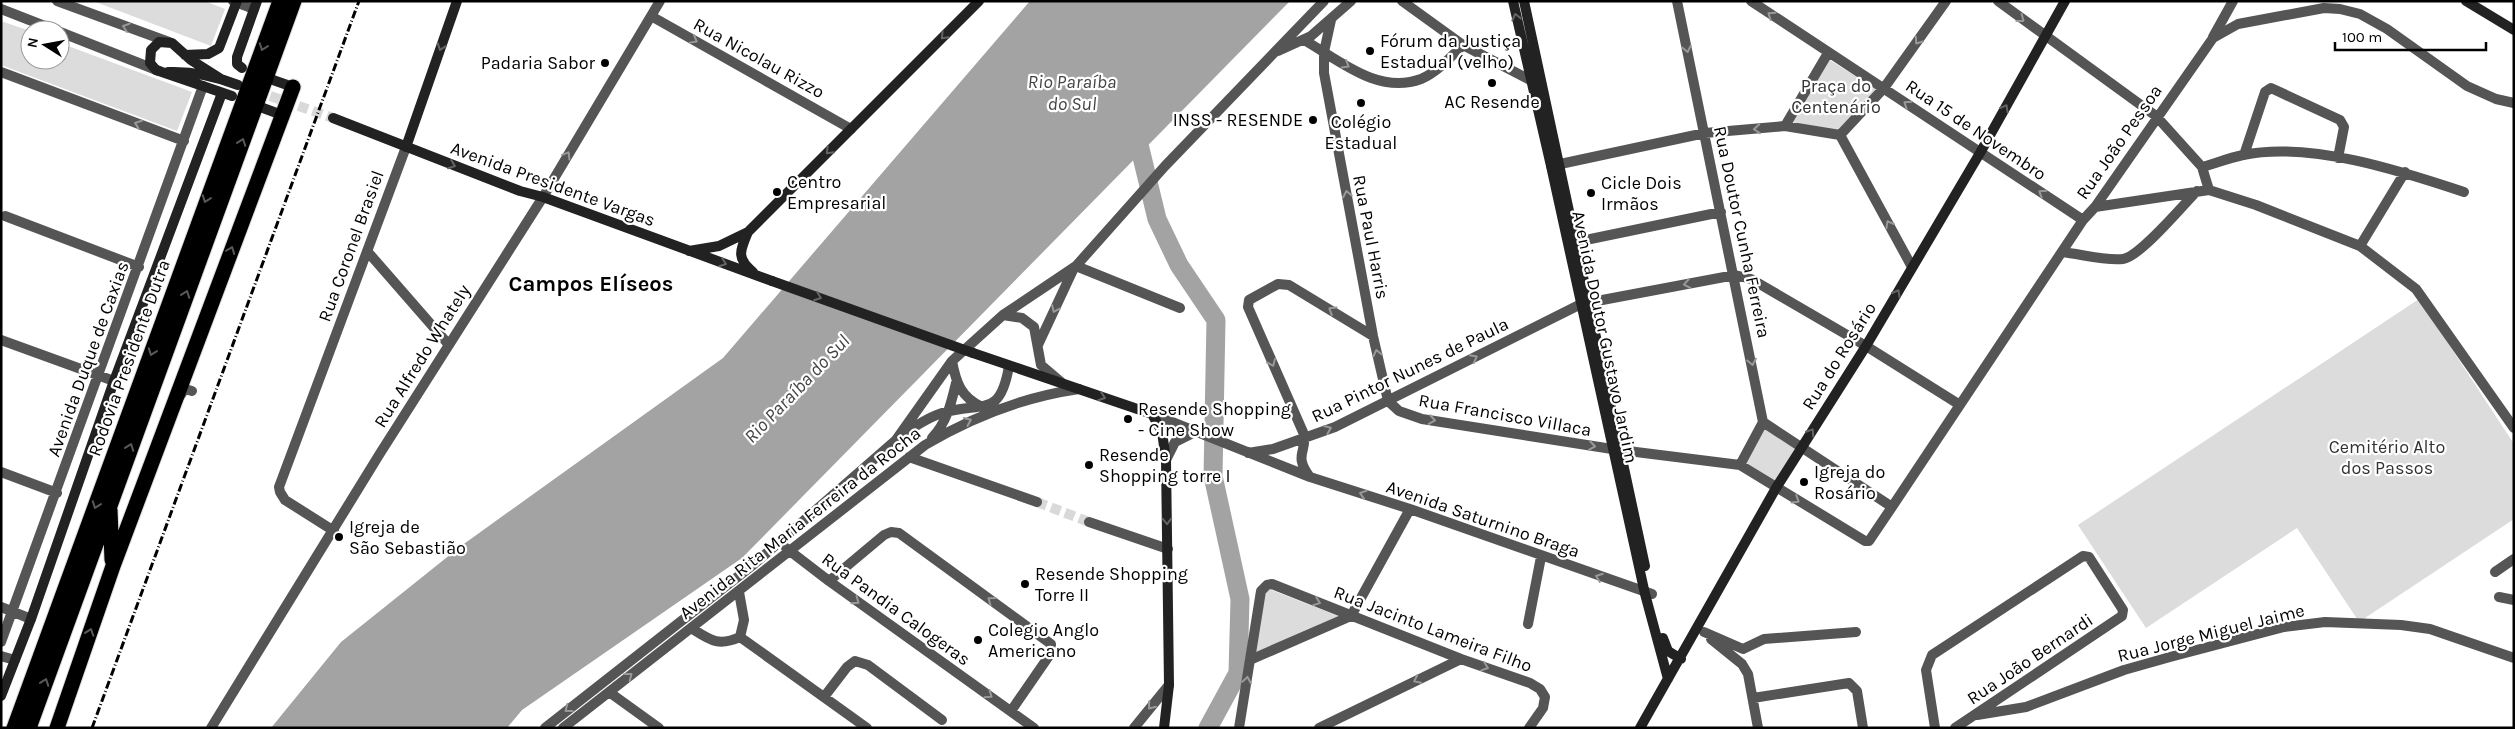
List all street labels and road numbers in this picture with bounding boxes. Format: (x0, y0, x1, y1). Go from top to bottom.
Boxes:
street label: Rua Nicolau Rizzo (690, 13, 828, 103)
street label: Rua 15 de Novembro (1901, 75, 2051, 185)
street label: Rua João Pessoa (2071, 80, 2167, 204)
street label: Rua Doutor Cunha Ferreira (1709, 124, 1775, 340)
street label: Avenida Presidente Vargas (448, 137, 658, 231)
street label: Rua Coronel Brasiel (313, 167, 389, 325)
street label: Rua Paul Harris (1348, 173, 1394, 301)
street label: Avenida Doutor Gustavo Jardim (1567, 209, 1643, 465)
street label: Rodovia Presidente Dutra (83, 257, 175, 459)
street label: Avenida Duque de Caxias (42, 258, 134, 460)
street label: Rua Alfredo Whately (369, 280, 475, 432)
street label: Rua do Rosário (1797, 298, 1881, 414)
street label: Rua Pintor Nunes de Paula (1308, 313, 1512, 427)
street label: Rua Francisco Villaca (1417, 389, 1593, 441)
street label: Avenida Rita Maria Ferreira da Rocha (675, 422, 925, 624)
street label: Avenida Saturnino Braga (1383, 476, 1583, 562)
street label: Rua Pandia Calogeras (817, 548, 975, 670)
street label: Rua Jacinto Lameira Filho (1331, 581, 1535, 677)
street label: Rua Jorge Miguel Jaime (2115, 599, 2307, 667)
street label: Rua João Bernardi (1963, 609, 2097, 709)

